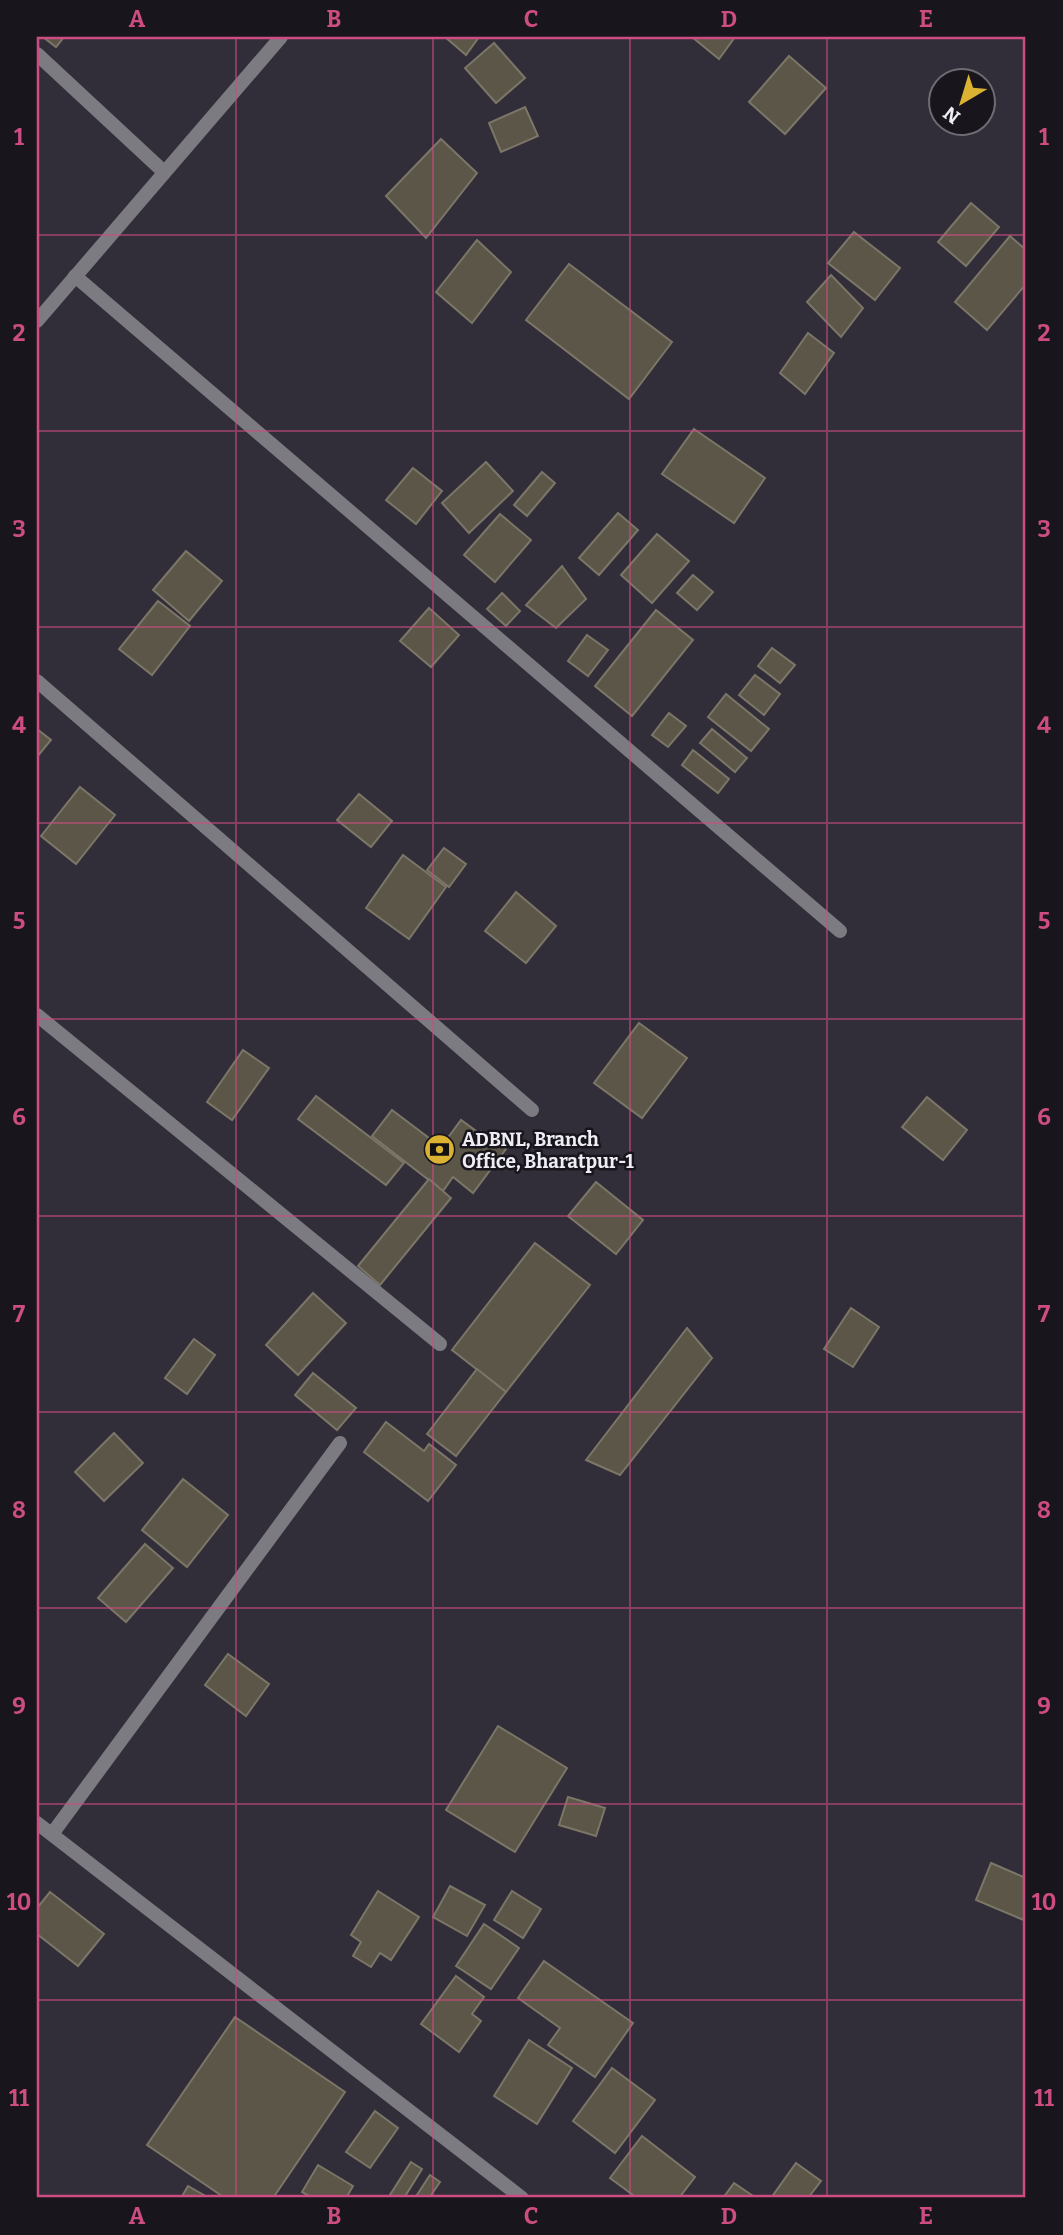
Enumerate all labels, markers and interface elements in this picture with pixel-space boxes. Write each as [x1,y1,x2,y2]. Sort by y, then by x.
text: A [129,5,146,33]
text: B [327,5,341,33]
text: C [524,5,538,33]
text: D [721,5,737,33]
text: E [919,5,933,33]
north arrow [926,66,996,136]
text: N [939,101,965,129]
text: 1 [14,123,24,151]
text: 1 [1039,123,1049,151]
text: 2 [13,319,26,347]
text: 2 [1038,319,1051,347]
text: 3 [12,515,26,543]
text: 3 [1037,515,1051,543]
text: 4 [12,711,26,739]
text: 4 [1037,711,1051,739]
text: 5 [13,907,25,935]
text: 5 [1038,907,1050,935]
text: 6 [12,1103,26,1131]
text: 6 [1037,1103,1051,1131]
place label: ADBNL, Branch Office, Bharatpur-1 [462,1128,635,1173]
bank icon: ADBNL, Branch Office, Bharatpur-1 [422,1133,456,1167]
text: 7 [13,1300,26,1328]
text: 7 [1038,1300,1051,1328]
text: 8 [12,1496,26,1524]
text: 8 [1037,1496,1051,1524]
text: 9 [12,1692,26,1720]
text: 9 [1037,1692,1051,1720]
text: 10 [7,1888,31,1916]
text: 10 [1032,1888,1056,1916]
text: 11 [9,2084,29,2112]
text: 11 [1034,2084,1054,2112]
text: A [129,2202,146,2230]
text: B [327,2202,341,2230]
text: C [524,2202,538,2230]
text: D [721,2202,737,2230]
text: E [919,2202,933,2230]

